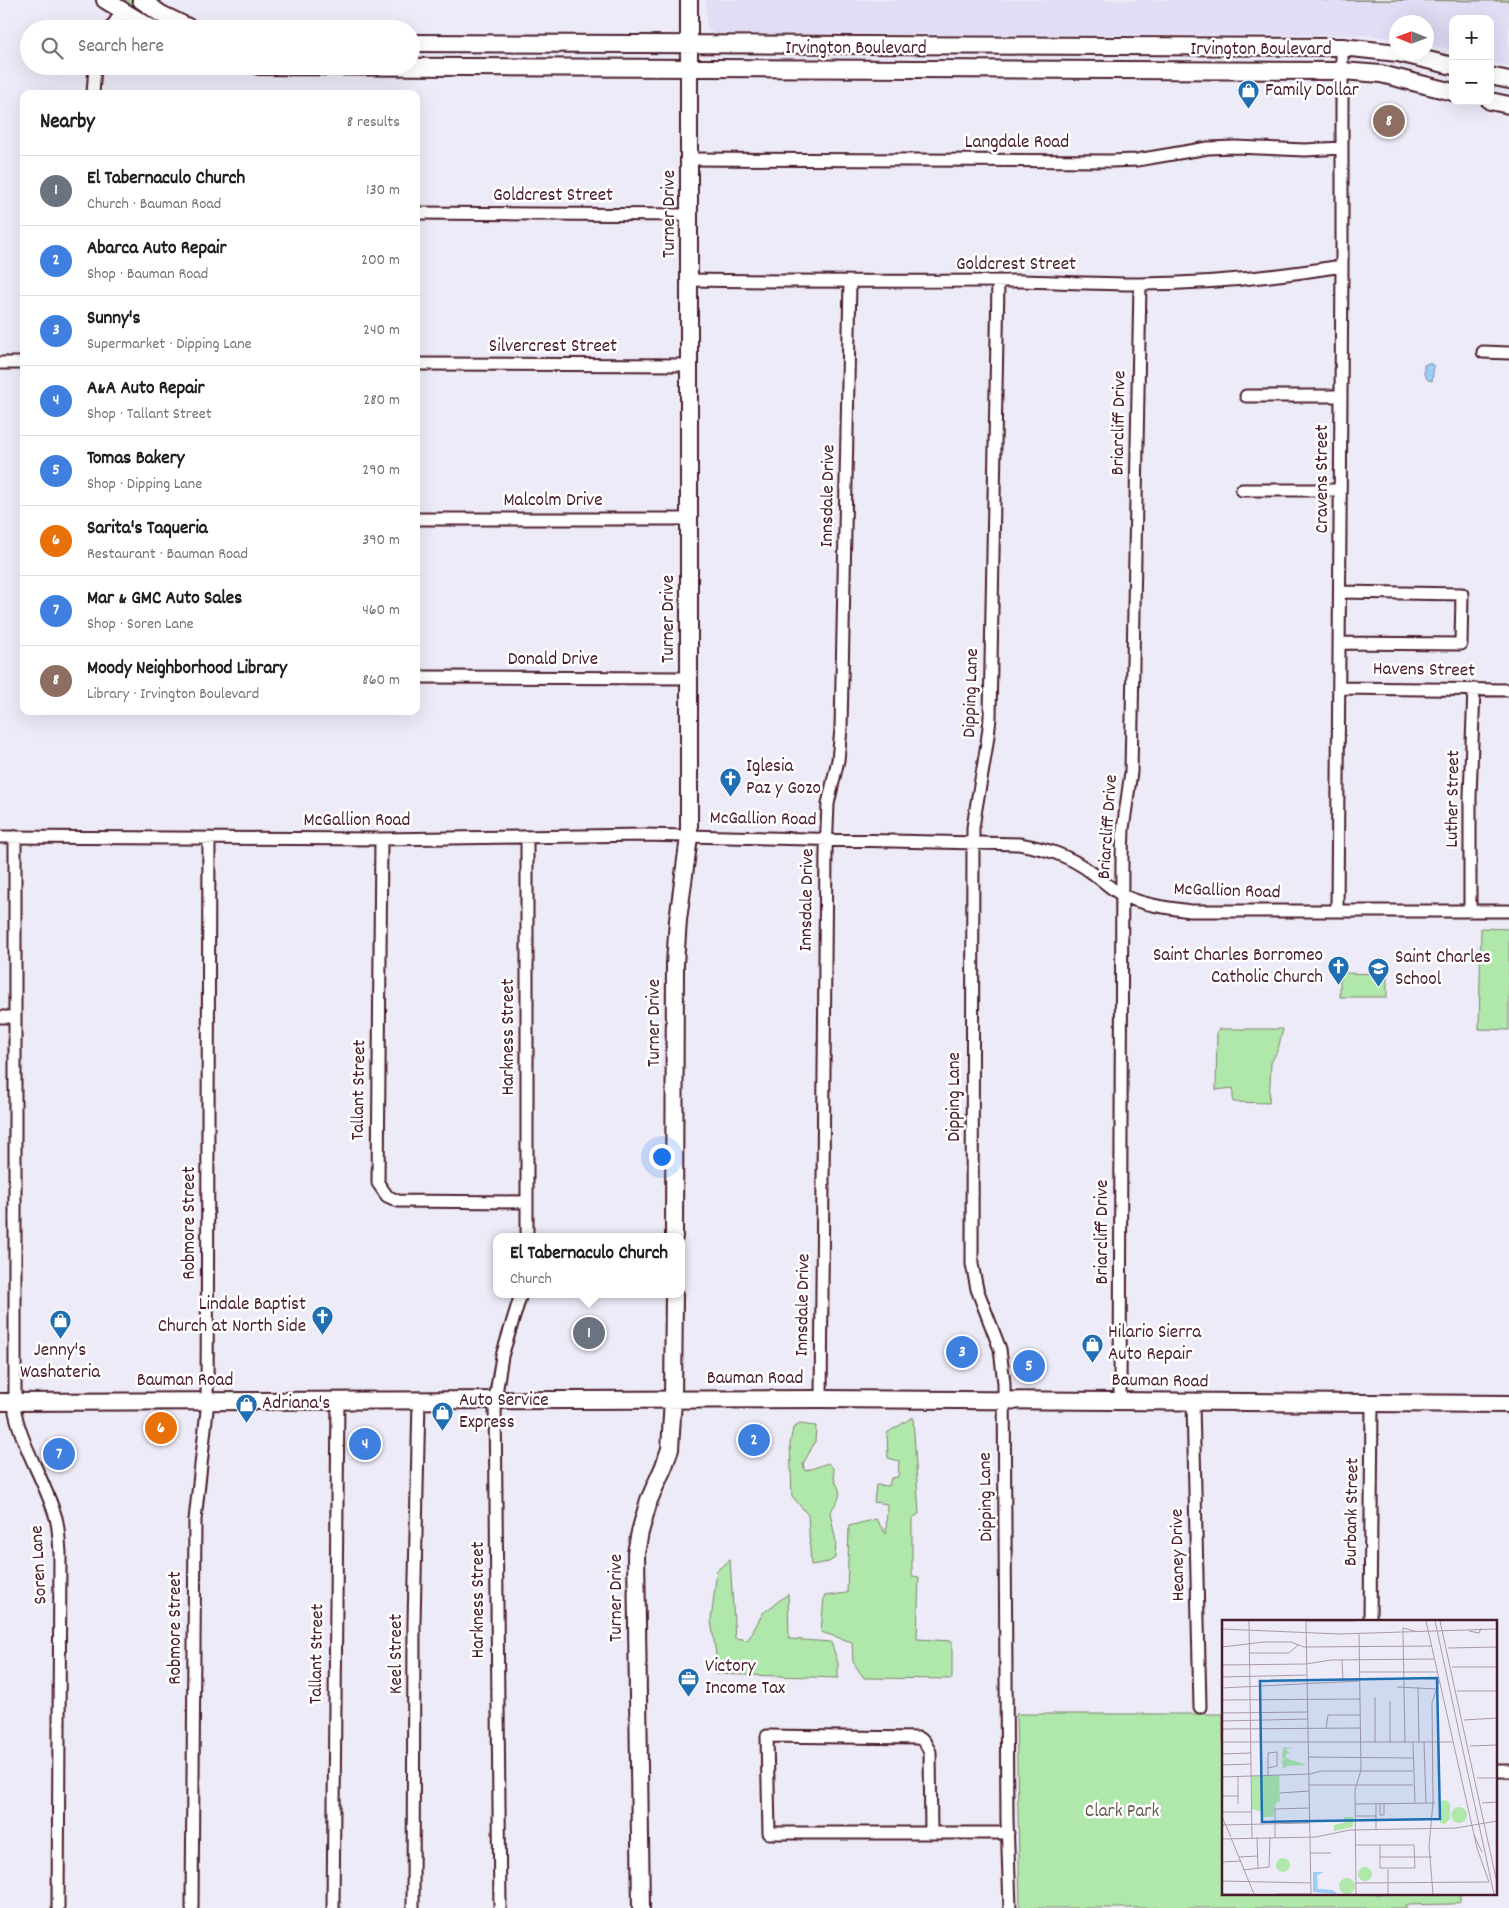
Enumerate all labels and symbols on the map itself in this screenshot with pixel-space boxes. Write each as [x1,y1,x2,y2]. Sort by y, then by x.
north arrow [1389,15,1434,60]
street label: Irvington Boulevard [785,36,927,63]
street label: Irvington Boulevard [1190,37,1332,64]
place label: Family Dollar [1265,78,1359,105]
shop icon: Family Dollar [1237,79,1261,110]
pin: 8 [1373,102,1405,140]
street label: Langdale Road [965,130,1069,157]
street label: Turner Drive [657,170,684,258]
street label: Goldcrest Street [493,183,613,210]
street label: Goldcrest Street [956,252,1076,279]
street label: Silvercrest Street [489,334,617,361]
street label: Briarcliff Drive [1106,370,1134,476]
street label: Cravens Street [1310,425,1337,533]
street label: Innsdale Drive [815,444,843,548]
street label: Malcolm Drive [503,488,603,515]
street label: Turner Drive [656,575,683,663]
street label: Donald Drive [508,647,598,674]
street label: Dipping Lane [957,648,987,738]
street label: Havens Street [1373,657,1475,685]
street label: Luther Street [1440,750,1468,848]
place label: Iglesia Paz y Gozo [746,754,821,803]
church icon: Iglesia Paz y Gozo [718,766,742,797]
street label: Briarcliff Drive [1092,774,1126,880]
street label: McGallion Road [709,806,817,834]
street label: McGallion Road [304,808,410,835]
street label: Innsdale Drive [794,848,822,952]
street label: McGallion Road [1173,877,1281,907]
place label: Saint Charles Borromeo Catholic Church [1153,943,1323,992]
place label: Saint Charles School [1395,945,1491,994]
church icon: Saint Charles Borromeo Catholic Church [1327,955,1351,986]
school or university icon: Saint Charles School [1367,957,1391,988]
street label: Harkness Street [496,978,523,1096]
street label: Turner Drive [642,979,669,1067]
street label: Tallant Street [346,1039,374,1141]
street label: Dipping Lane [942,1052,969,1142]
your location [649,1144,675,1170]
street label: Robmore Street [177,1166,204,1280]
street label: Briarcliff Drive [1090,1180,1117,1284]
street label: Innsdale Drive [790,1253,818,1357]
place label: Lindale Baptist Church at North Side [158,1292,306,1341]
church icon: Lindale Baptist Church at North Side [310,1304,334,1335]
shop icon: Jenny's Washateria [48,1308,72,1339]
pin: 1 [573,1314,605,1352]
place label: Hilario Sierra Auto Repair [1108,1320,1202,1369]
shop icon: Hilario Sierra Auto Repair [1080,1332,1104,1363]
pin: 3 [946,1333,978,1371]
place label: Jenny's Washateria [20,1338,101,1387]
pin: 5 [1013,1347,1045,1385]
street label: Bauman Road [707,1366,803,1393]
street label: Bauman Road [137,1368,233,1395]
street label: Bauman Road [1111,1368,1209,1396]
place label: Auto Service Express [459,1388,549,1437]
place label: Adriana's [262,1391,330,1418]
shop icon: Adriana's [234,1392,258,1423]
shop icon: Auto Service Express [431,1400,455,1431]
pin: 6 [145,1409,177,1447]
pin: 2 [738,1421,770,1459]
pin: 4 [349,1425,381,1463]
pin: 7 [43,1435,75,1473]
street label: Dipping Lane [973,1452,1001,1542]
street label: Burbank Street [1339,1458,1367,1566]
street label: Heaney Drive [1165,1508,1193,1602]
street label: Soren Lane [24,1525,56,1605]
street label: Harkness Street [466,1541,493,1659]
street label: Turner Drive [604,1554,631,1642]
street label: Robmore Street [163,1571,190,1685]
street label: Tallant Street [304,1603,332,1705]
street label: Keel Street [384,1614,411,1694]
inset map [1222,1620,1496,1896]
place label: Victory Income Tax [705,1654,785,1703]
office icon: Victory Income Tax [677,1666,701,1697]
park label: Clark Park [1085,1799,1159,1826]

